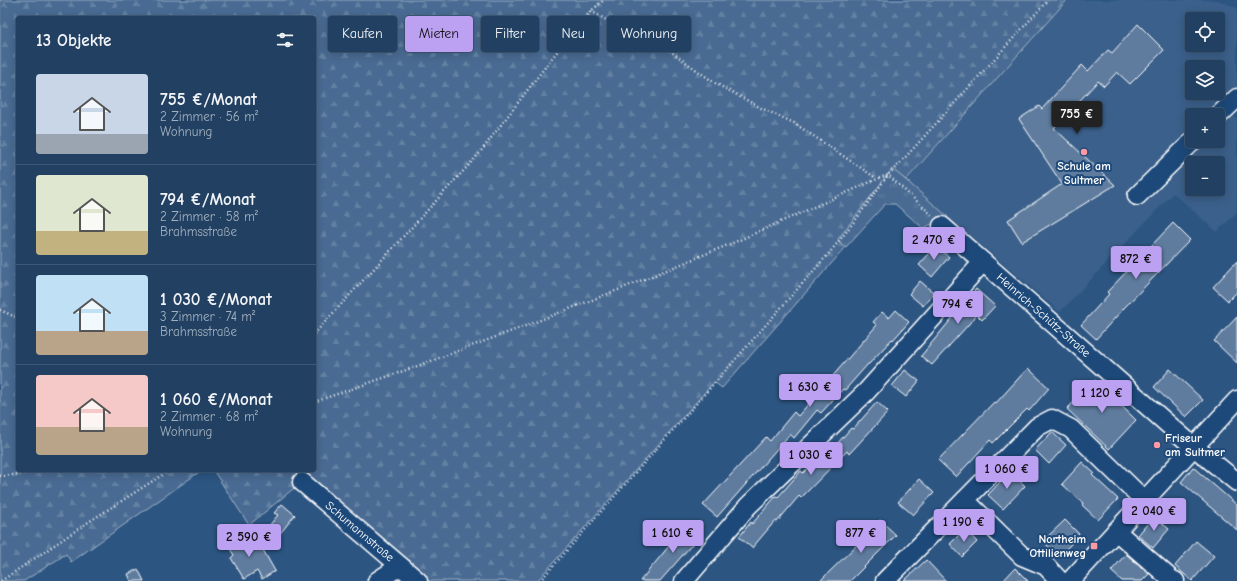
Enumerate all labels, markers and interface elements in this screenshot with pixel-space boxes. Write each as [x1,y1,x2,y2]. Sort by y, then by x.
map controls [1185,12,1225,196]
button: locate [1185,12,1225,52]
chip: Kaufen [328,16,397,52]
chip: Mieten [405,16,473,52]
chip: Filter [481,16,539,52]
chip: Neu [547,16,599,52]
chip: Wohnung [607,16,691,52]
icon: filters [274,29,296,51]
text: 13 Objekte [36,31,111,50]
button: layers [1185,60,1225,100]
icon: home [68,90,116,138]
text: 755 €/Monat [160,90,257,109]
pin: 755 € [1049,101,1105,135]
text: 755 € [1060,106,1094,121]
button: + [1185,108,1225,148]
text: 2 Zimmer · 56 m² [160,109,258,124]
text: Wohnung [160,124,213,139]
marker: Schule am Sultmer [1079,147,1089,157]
button: − [1185,156,1225,196]
place label: Schule am Sultmer [1057,159,1111,187]
text: 794 €/Monat [160,190,255,209]
icon: home [68,191,116,239]
text: 2 Zimmer · 58 m² [160,209,258,224]
text: Brahmsstraße [160,224,237,239]
pin: 2 470 € [897,227,971,261]
text: 2 470 € [912,232,956,247]
pin: 872 € [1108,246,1164,280]
text: 872 € [1120,251,1152,266]
street label: Heinrich-Schütz-Straße [994,270,1093,360]
text: 1 030 €/Monat [160,290,272,309]
icon: home [68,291,116,339]
pin: 794 € [930,291,986,325]
text: 794 € [942,296,974,311]
text: 3 Zimmer · 74 m² [160,309,255,324]
text: Brahmsstraße [160,324,237,339]
pin: 1 630 € [773,374,847,408]
text: 1 630 € [788,379,832,394]
pin: 1 120 € [1065,380,1139,414]
text: 1 120 € [1081,385,1123,400]
text: 1 060 €/Monat [160,390,272,409]
icon: home [68,391,116,439]
text: 2 Zimmer · 68 m² [160,409,258,424]
text: Wohnung [160,424,213,439]
place label: Friseur am Sultmer [1165,431,1225,459]
marker: Friseur am Sultmer [1152,440,1162,450]
pin: 1 030 € [774,442,848,476]
text: 1 030 € [789,447,833,462]
pin: 1 060 € [970,456,1044,490]
text: 1 060 € [985,461,1030,476]
street label: Schumannstraße [323,498,397,565]
pin: 2 040 € [1117,498,1191,532]
text: 2 040 € [1131,503,1177,518]
pin: 1 190 € [927,509,1001,543]
text: 1 190 € [943,514,985,529]
pin: 1 610 € [636,520,710,554]
pin: 877 € [833,520,889,554]
pin: 2 590 € [212,524,286,558]
text: 1 610 € [652,525,694,540]
text: 877 € [845,525,877,540]
text: 2 590 € [226,529,272,544]
place label: Northeim Ottilienweg [1029,532,1086,560]
marker: Northeim Ottilienweg [1089,541,1099,551]

